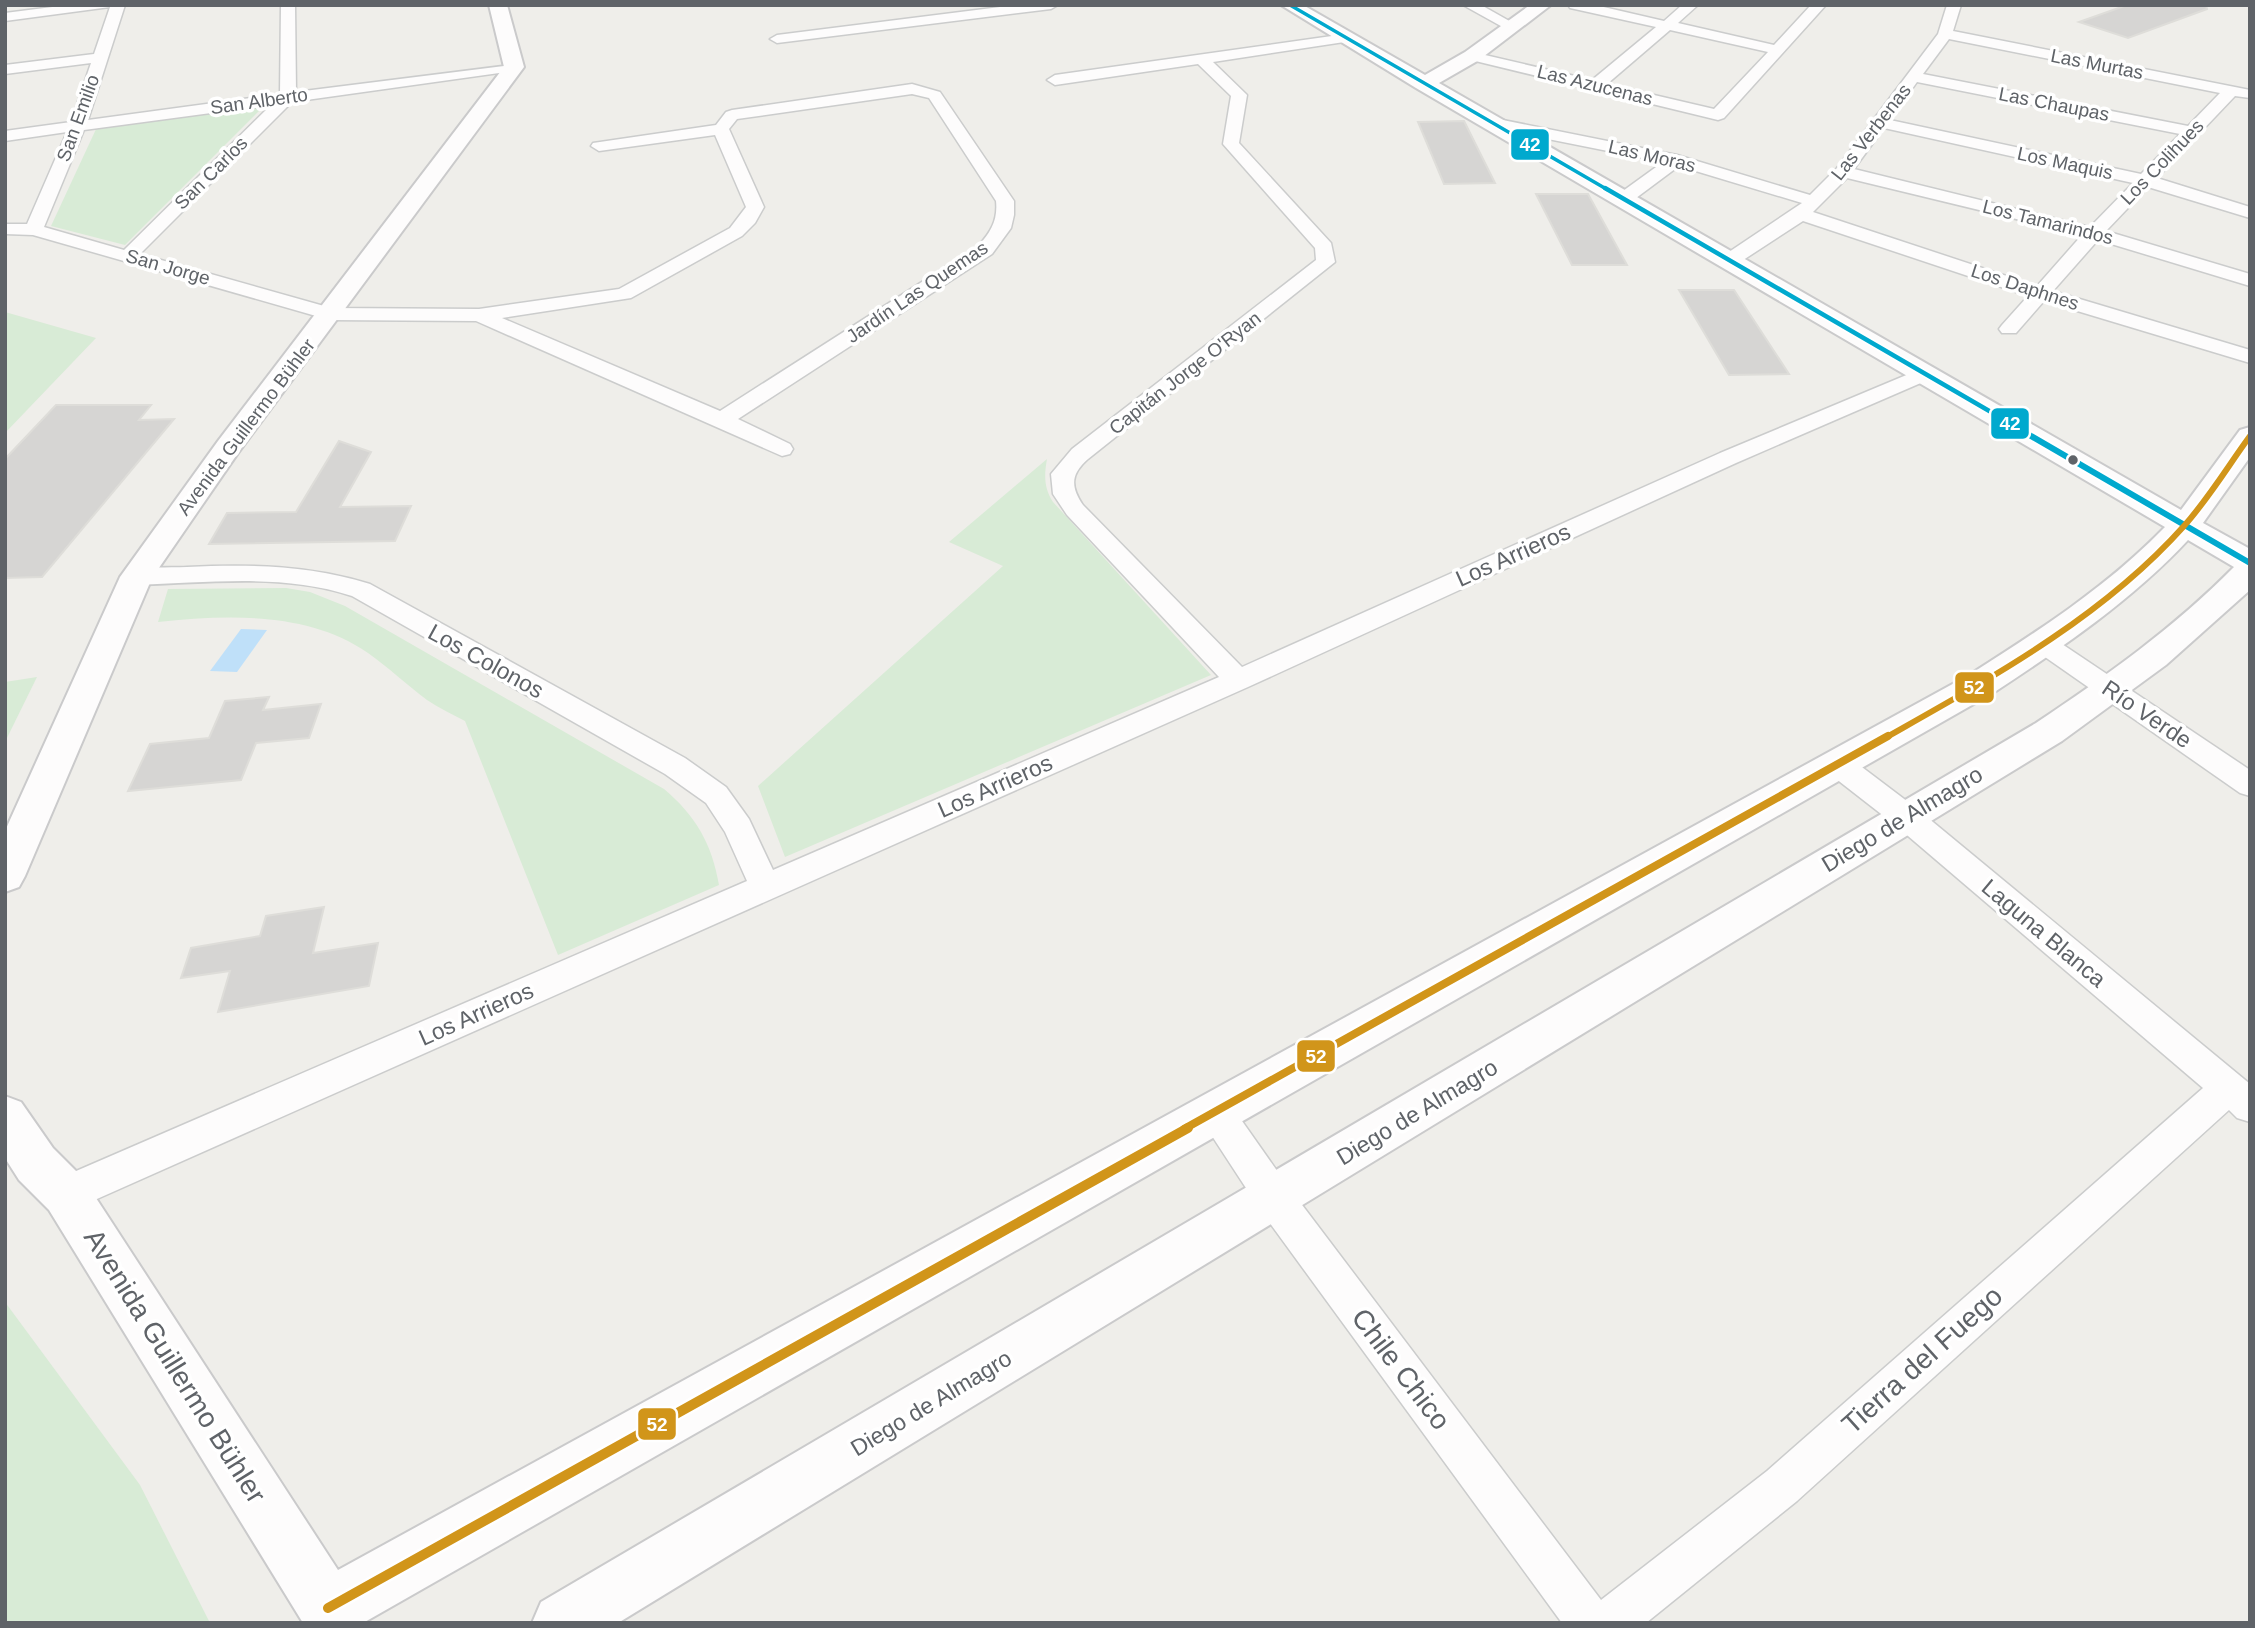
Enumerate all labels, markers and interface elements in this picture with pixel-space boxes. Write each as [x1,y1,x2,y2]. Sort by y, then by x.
street label: Las Murtas [2049,45,2145,83]
street label: Las Azucenas [1535,61,1655,109]
street label: San Emilio [53,72,103,164]
street label: Las Verbenas [1827,80,1915,184]
street label: Las Chaupas [1997,83,2111,125]
street label: San Alberto [209,84,309,118]
street label: Los Colihues [2116,115,2208,209]
line badge: 42 [1510,128,1550,161]
street label: San Carlos [170,132,252,214]
text: 42 [1519,134,1541,155]
street label: Las Moras [1606,136,1698,176]
street label: Los Maquis [2015,143,2115,183]
street label: Los Tamarindos [1981,196,2115,248]
street label: Jardín Las Quemas [842,237,992,347]
street label: San Jorge [123,245,213,289]
street label: Los Daphnes [1969,260,2081,314]
street label: Capitán Jorge O'Ryan [1105,307,1265,439]
street label: Avenida Guillermo Bühler [173,334,320,519]
line badge: 42 [1990,407,2030,440]
text: 42 [1999,413,2021,434]
unlabelled marker [2066,453,2080,467]
street label: Los Arrieros [1452,518,1574,592]
street label: Los Colonos [424,619,548,703]
line badge: 52 [1954,671,1995,704]
street label: Río Verde [2097,675,2197,753]
text: 52 [1963,677,1985,698]
street label: Los Arrieros [934,749,1056,823]
street label: Diego de Almagro [1817,761,1987,877]
street label: Laguna Blanca [1977,874,2111,992]
street label: Los Arrieros [415,977,537,1051]
line badge: 52 [1296,1039,1336,1073]
text: 52 [1305,1046,1327,1067]
street label: Diego de Almagro [1332,1054,1502,1170]
street label: Avenida Guillermo Bühler [78,1223,272,1509]
street label: Tierra del Fuego [1836,1280,2008,1440]
street label: Chile Chico [1346,1303,1456,1435]
street label: Diego de Almagro [846,1345,1016,1461]
line badge: 52 [637,1407,677,1441]
text: 52 [646,1414,668,1435]

